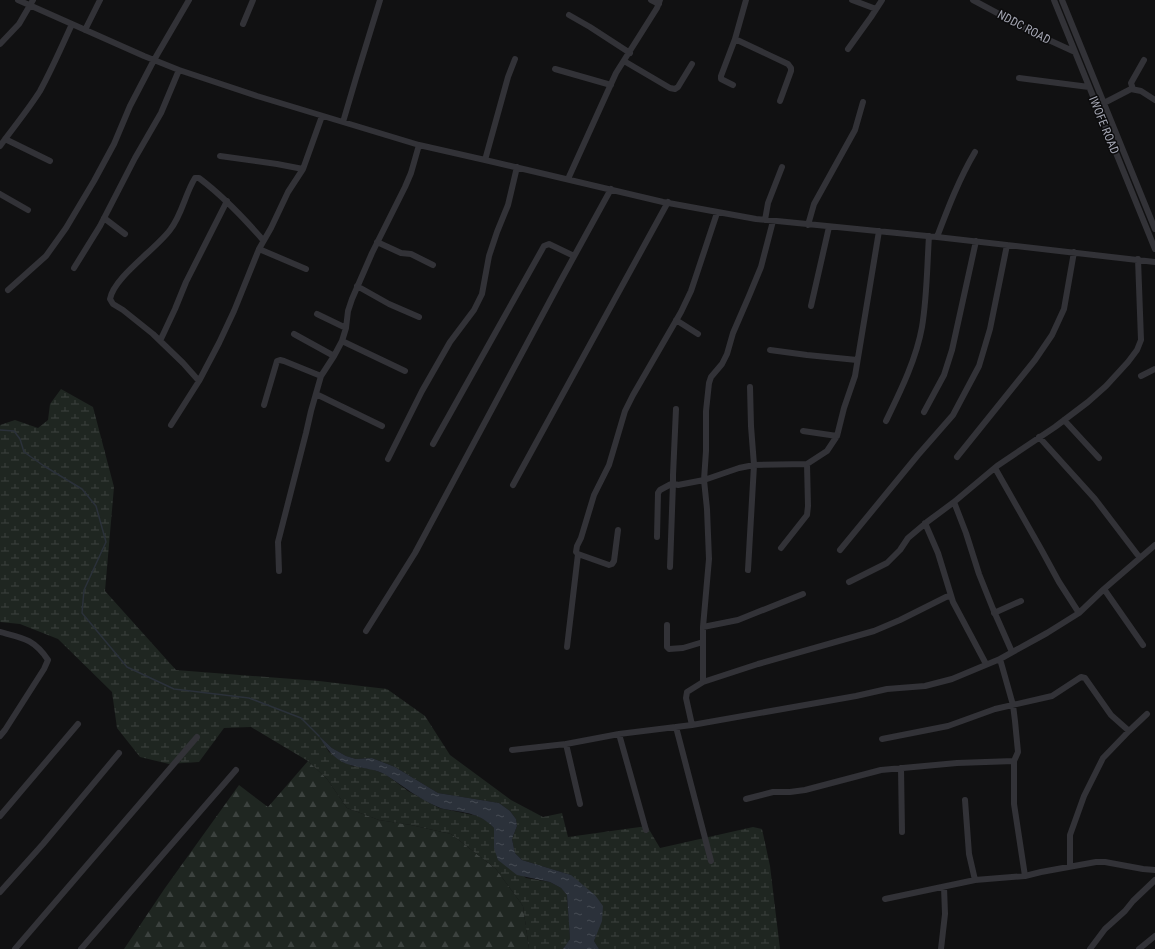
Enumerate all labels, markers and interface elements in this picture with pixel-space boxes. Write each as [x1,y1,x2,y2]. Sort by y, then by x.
street label: NDDC ROAD [995,7,1053,47]
street label: IWOFE ROAD [1086,94,1122,156]

